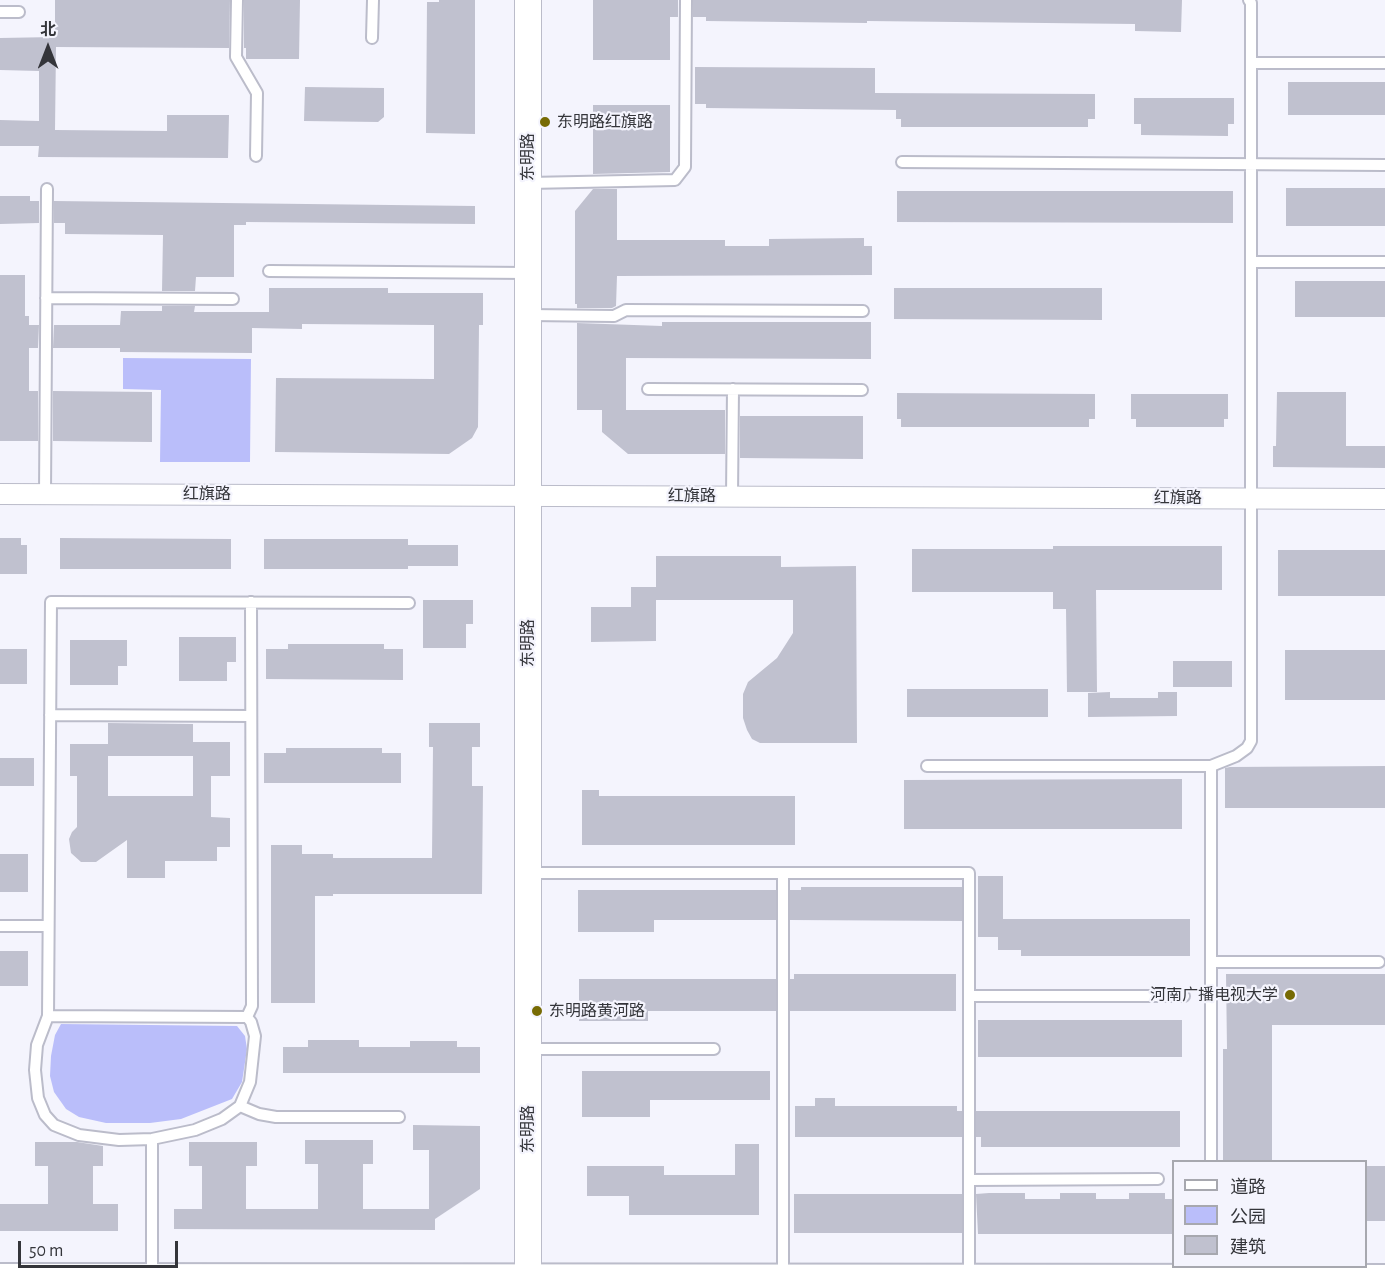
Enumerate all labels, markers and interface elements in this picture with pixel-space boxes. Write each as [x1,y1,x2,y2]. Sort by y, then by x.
north arrow [18,18,78,78]
text: 北 [40,22,56,38]
place label: 东明路红旗路 [557,112,653,132]
marker: 东明路红旗路 [538,115,552,129]
street label: 东明路 [518,133,538,181]
street label: 红旗路 [183,484,231,504]
street label: 红旗路 [668,486,716,506]
street label: 红旗路 [1154,488,1202,508]
street label: 东明路 [518,619,538,667]
place label: 河南广播电视大学 [1150,985,1278,1005]
marker: 河南广播电视大学 [1283,988,1297,1002]
place label: 东明路黄河路 [549,1001,645,1021]
marker: 东明路黄河路 [530,1004,544,1018]
street label: 东明路 [518,1105,538,1153]
legend [1172,1160,1367,1268]
text: 道路 [1230,1179,1266,1197]
text: 公园 [1230,1209,1266,1227]
scale bar [21,1229,182,1267]
text: 建筑 [1230,1239,1266,1257]
text: 50 m [29,1242,63,1260]

